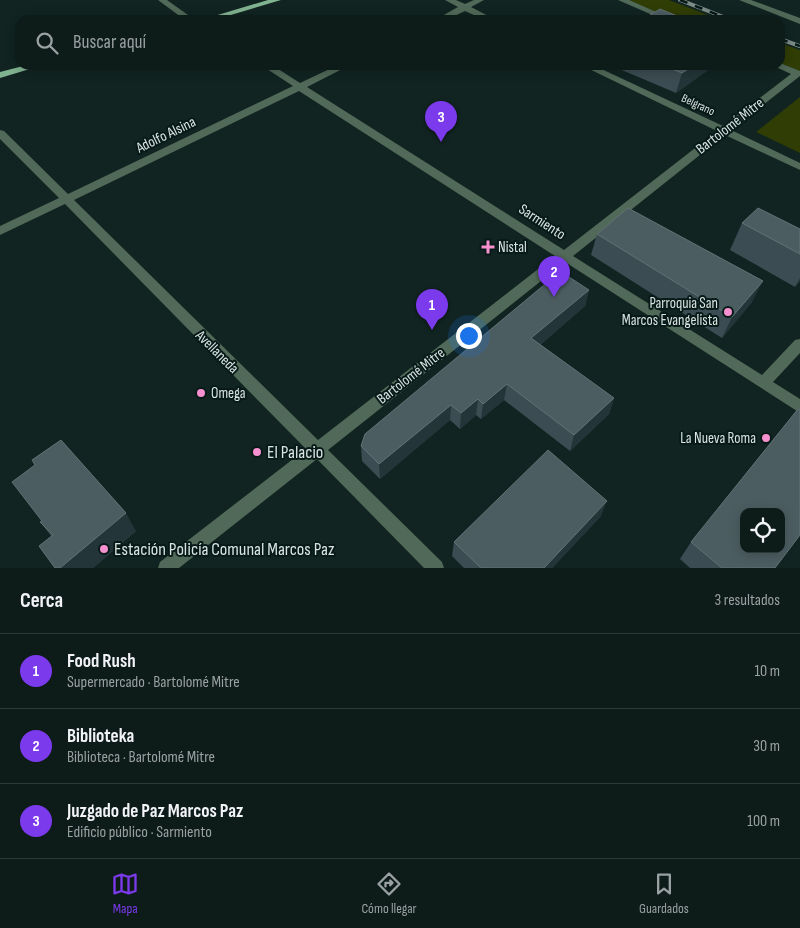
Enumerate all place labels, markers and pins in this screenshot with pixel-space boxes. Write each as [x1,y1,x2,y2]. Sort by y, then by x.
pin: 3 [425,101,457,142]
place label: Nistal [498,238,527,257]
marker: Nistal [482,241,494,253]
pin: 2 [538,256,570,297]
pin: 1 [416,289,448,330]
place label: Parroquia San Marcos Evangelista [622,294,718,330]
marker: Parroquia San Marcos Evangelista [722,306,734,318]
place label: Omega [211,384,246,403]
marker: Omega [195,387,207,399]
place label: La Nueva Roma [680,429,756,448]
marker: La Nueva Roma [760,432,772,444]
place label: El Palacio [267,442,323,463]
marker: El Palacio [251,446,263,458]
place label: Estación Policía Comunal Marcos Paz [114,539,335,560]
marker: Estación Policía Comunal Marcos Paz [98,543,110,555]

